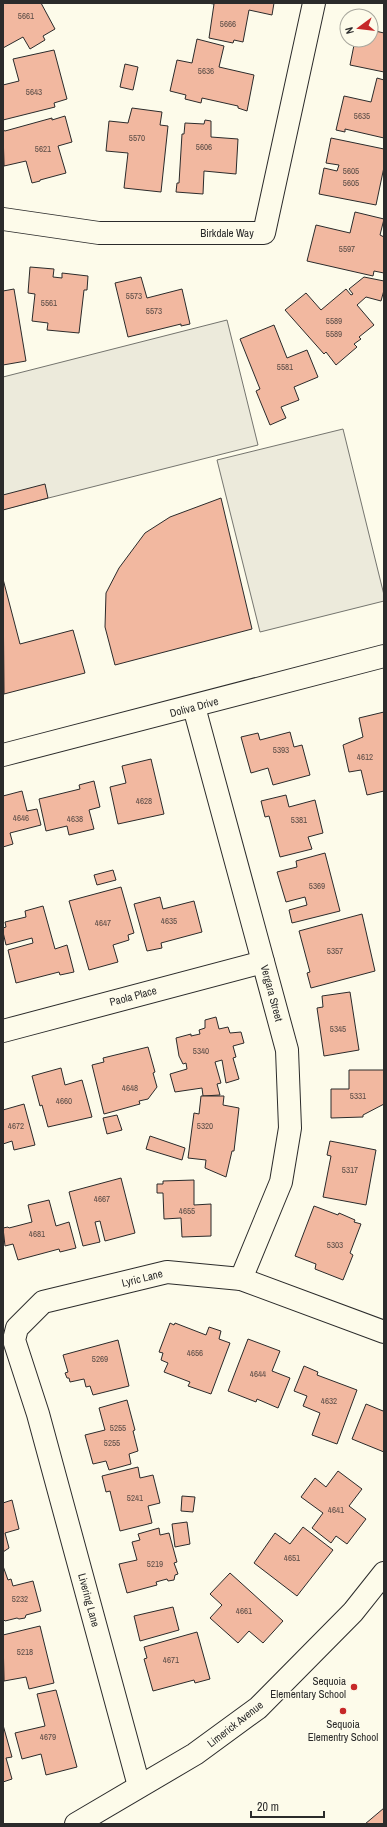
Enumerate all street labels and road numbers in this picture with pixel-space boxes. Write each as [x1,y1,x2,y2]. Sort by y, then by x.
street label: Birkdale Way [200,226,254,240]
street label: Doliva Drive [168,694,220,720]
street label: Vergara Street [258,963,286,1023]
street label: Paola Place [108,983,158,1009]
street label: Lyric Lane [120,1266,164,1290]
street label: Livering Lane [75,1572,103,1628]
street label: Limerick Avenue [204,1698,266,1750]

